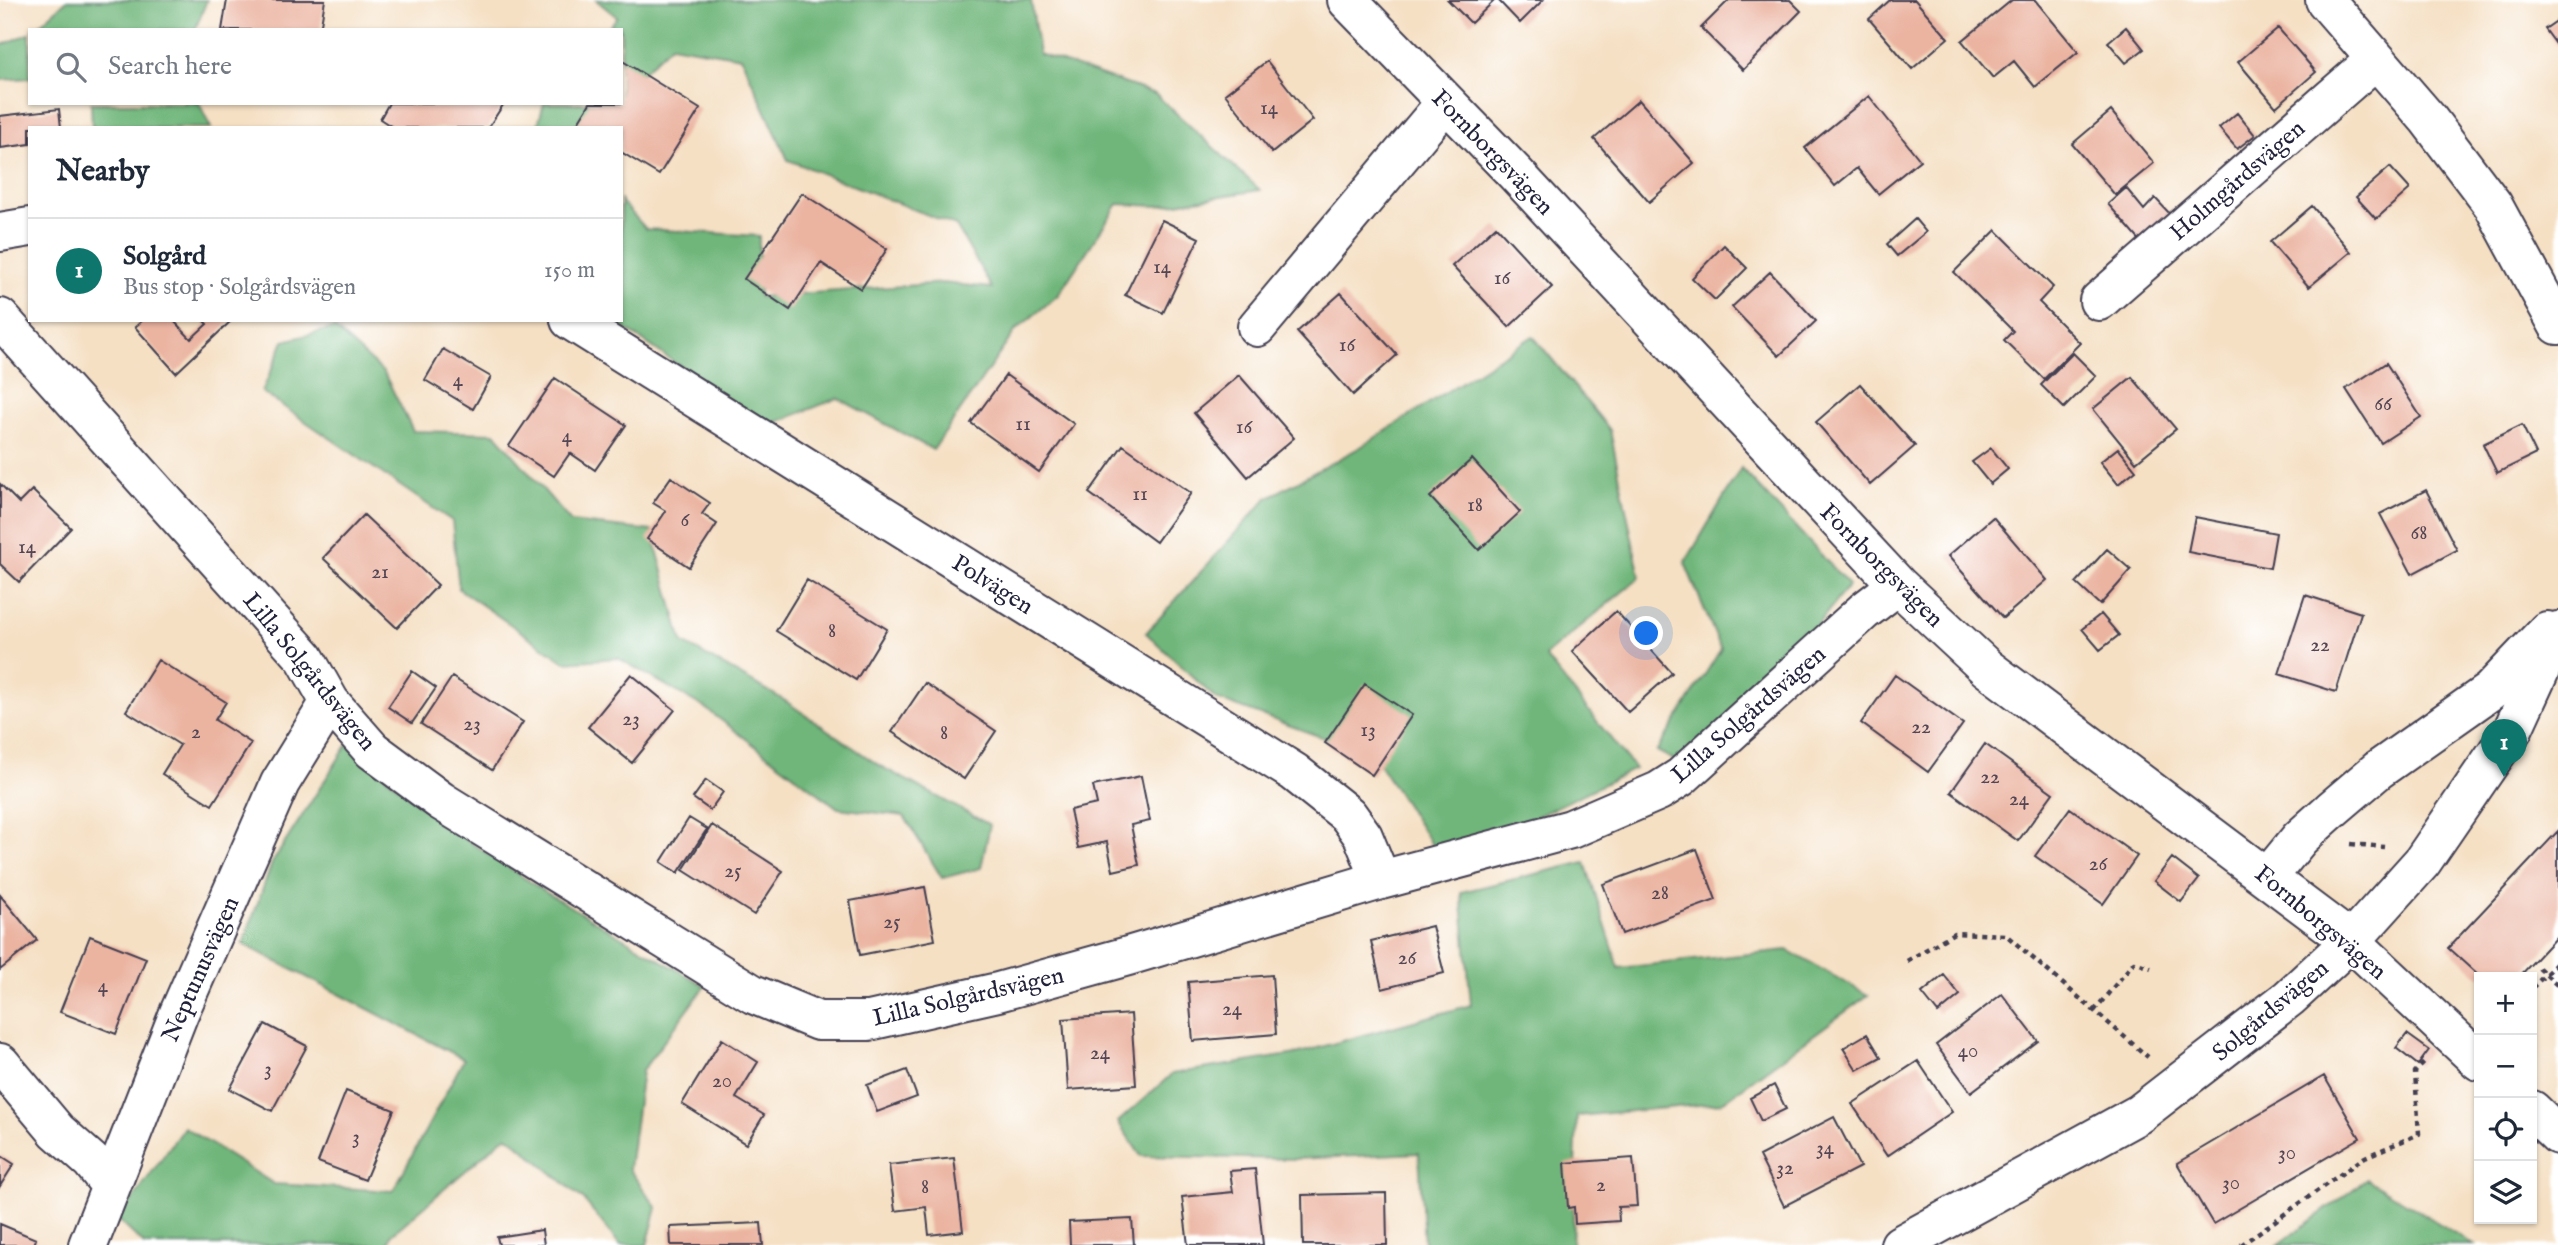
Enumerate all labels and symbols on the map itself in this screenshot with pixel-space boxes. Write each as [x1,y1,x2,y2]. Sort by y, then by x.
street label: Fornborgsvägen [1424,84,1560,223]
house number: 14 [1260,95,1279,122]
street label: Holmgårdsvägen [2164,114,2312,248]
house number: 14 [1153,254,1172,281]
house number: 16 [1494,265,1511,292]
house number: 16 [1339,332,1356,359]
house number: 4 [453,367,464,394]
house number: 66 [2374,391,2393,418]
house number: 11 [1015,411,1031,438]
house number: 16 [1236,414,1253,441]
house number: 4 [562,423,573,450]
house number: 11 [1132,481,1148,508]
house number: 18 [1467,492,1483,519]
street label: Fornborgsvägen [1812,497,1950,635]
house number: 6 [681,507,691,534]
house number: 68 [2410,520,2428,547]
house number: 14 [18,534,37,561]
street label: Polvägen [946,548,1039,622]
house number: 21 [371,559,389,586]
street label: Lilla Solgårdsvägen [235,586,382,758]
your location [1629,616,1663,650]
house number: 8 [828,618,836,645]
house number: 22 [2310,632,2330,659]
street label: Lilla Solgårdsvägen [1665,639,1833,791]
house number: 23 [622,706,640,733]
house number: 23 [463,711,481,738]
house number: 22 [1911,714,1931,741]
house number: 13 [1360,717,1376,744]
house number: 2 [191,719,201,746]
pin: 1 [2481,719,2527,777]
house number: 8 [940,720,948,747]
house number: 22 [1980,764,2000,791]
house number: 24 [2009,786,2030,813]
house number: 26 [2089,851,2108,878]
house number: 25 [724,858,742,885]
street label: Fornborgsvägen [2248,859,2393,988]
house number: 28 [1651,880,1669,907]
street label: Neptunusvägen [155,892,247,1047]
house number: 25 [883,909,901,936]
house number: 26 [1398,945,1417,972]
street label: Solgårdsvägen [2206,953,2336,1069]
street label: Lilla Solgårdsvägen [870,960,1067,1035]
house number: 4 [98,973,109,1000]
house number: 24 [1222,996,1243,1023]
house number: 40 [1958,1038,1978,1065]
house number: 24 [1090,1040,1111,1067]
house number: 3 [264,1056,272,1083]
house number: 20 [712,1068,732,1095]
house number: 3 [352,1124,360,1151]
house number: 34 [1816,1135,1835,1162]
house number: 30 [2278,1140,2296,1167]
house number: 32 [1776,1155,1794,1182]
house number: 30 [2222,1170,2240,1197]
house number: 2 [1596,1172,1606,1199]
house number: 8 [921,1174,929,1201]

